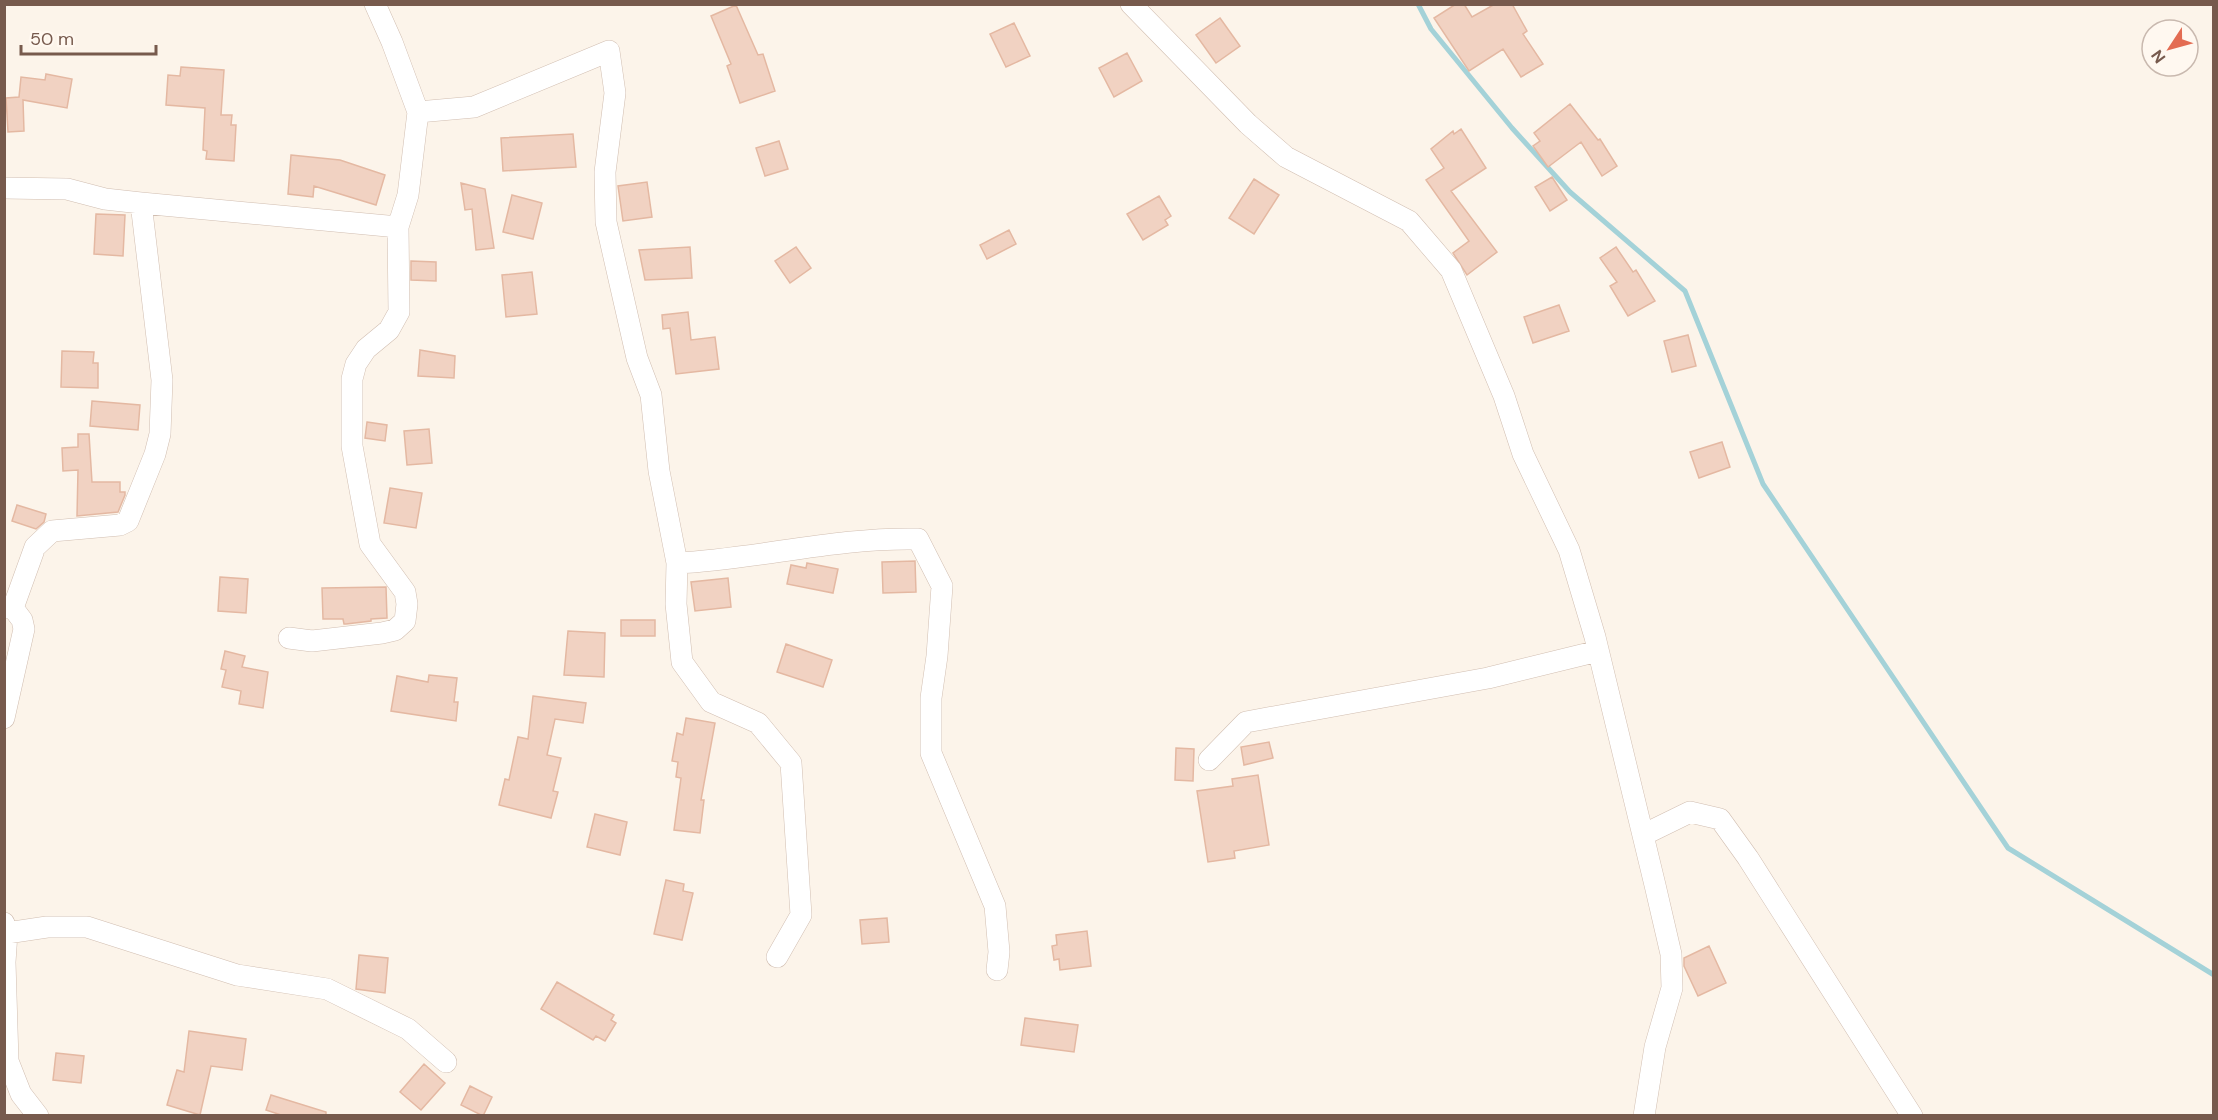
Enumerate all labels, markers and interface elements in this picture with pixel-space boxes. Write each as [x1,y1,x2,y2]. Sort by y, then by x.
scale bar [21,18,156,56]
north arrow [2140,18,2200,78]
text: 50 m [30,27,74,51]
text: N [2146,46,2170,67]

